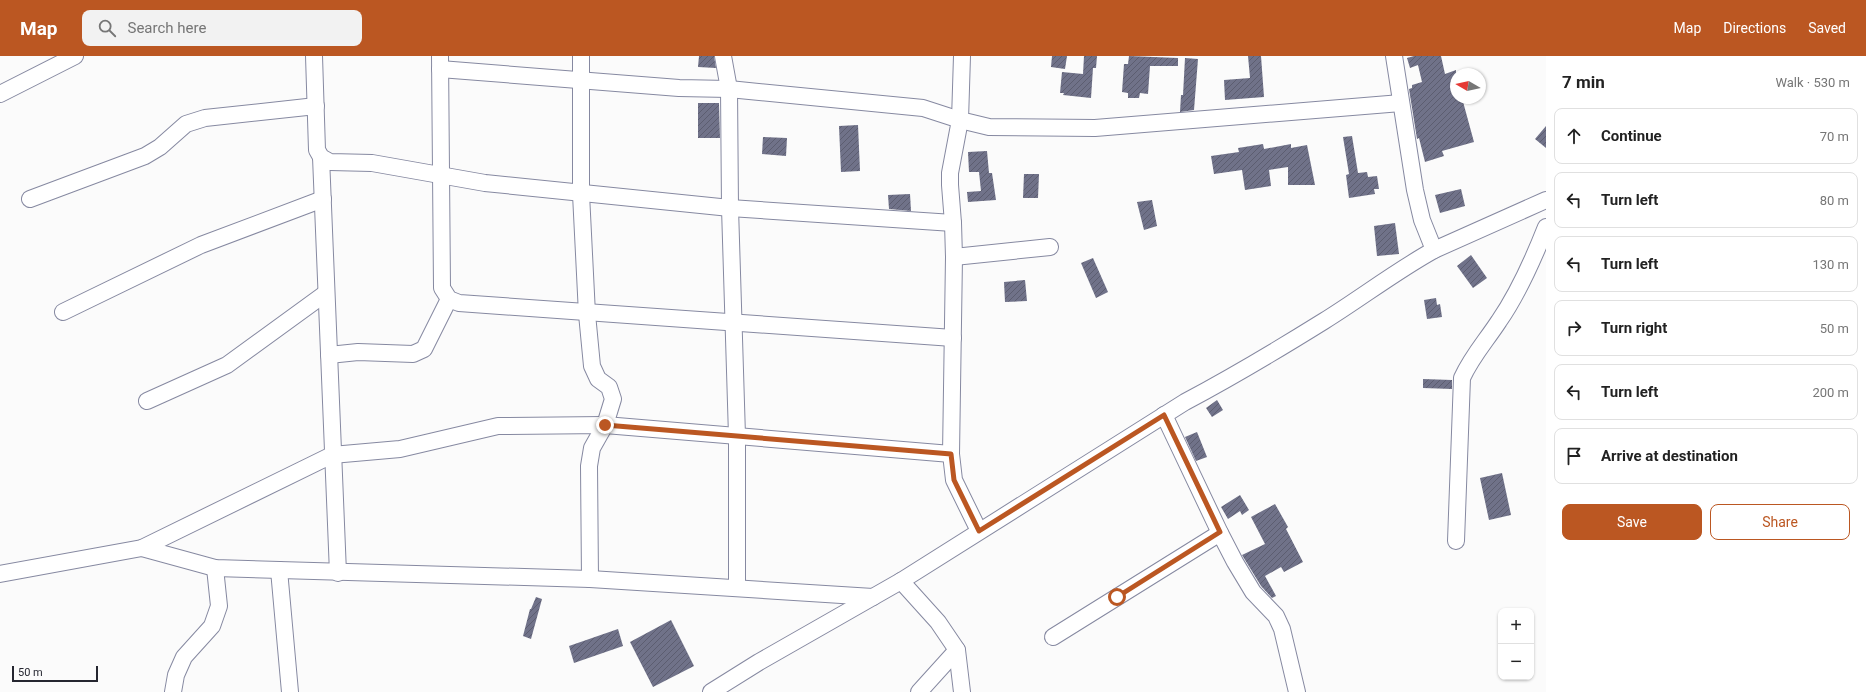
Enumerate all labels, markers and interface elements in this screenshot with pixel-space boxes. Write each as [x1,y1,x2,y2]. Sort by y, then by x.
search box [82,10,362,46]
text: Map [20,17,58,40]
icon: search [96,17,118,39]
text: Search here [128,19,206,37]
text: Map [1674,20,1701,36]
text: Directions [1723,20,1786,36]
text: Saved [1808,20,1846,36]
north arrow [1450,68,1486,104]
text: 7 min [1562,72,1605,92]
text: Walk · 530 m [1775,75,1850,90]
icon: ahead [1563,125,1585,147]
text: Continue [1601,127,1662,145]
text: 70 m [1820,129,1849,144]
icon: left [1563,189,1585,211]
text: Turn left [1601,191,1658,209]
text: 80 m [1820,193,1849,208]
icon: left [1563,253,1585,275]
text: Turn left [1601,255,1658,273]
text: 130 m [1812,257,1849,272]
icon: right [1563,317,1585,339]
text: Turn right [1601,319,1667,337]
text: 50 m [1820,321,1849,336]
icon: left [1563,381,1585,403]
text: Turn left [1601,383,1658,401]
text: 200 m [1812,385,1849,400]
route end [596,416,614,434]
icon: arrive [1563,445,1585,467]
text: Arrive at destination [1601,447,1738,465]
button: Save [1562,504,1702,540]
button: Share [1710,504,1850,540]
route start [1108,588,1126,606]
map controls [1498,608,1534,680]
button: + [1498,608,1534,644]
button: − [1498,644,1534,680]
scale bar [12,664,98,683]
text: 50 m [18,666,43,679]

